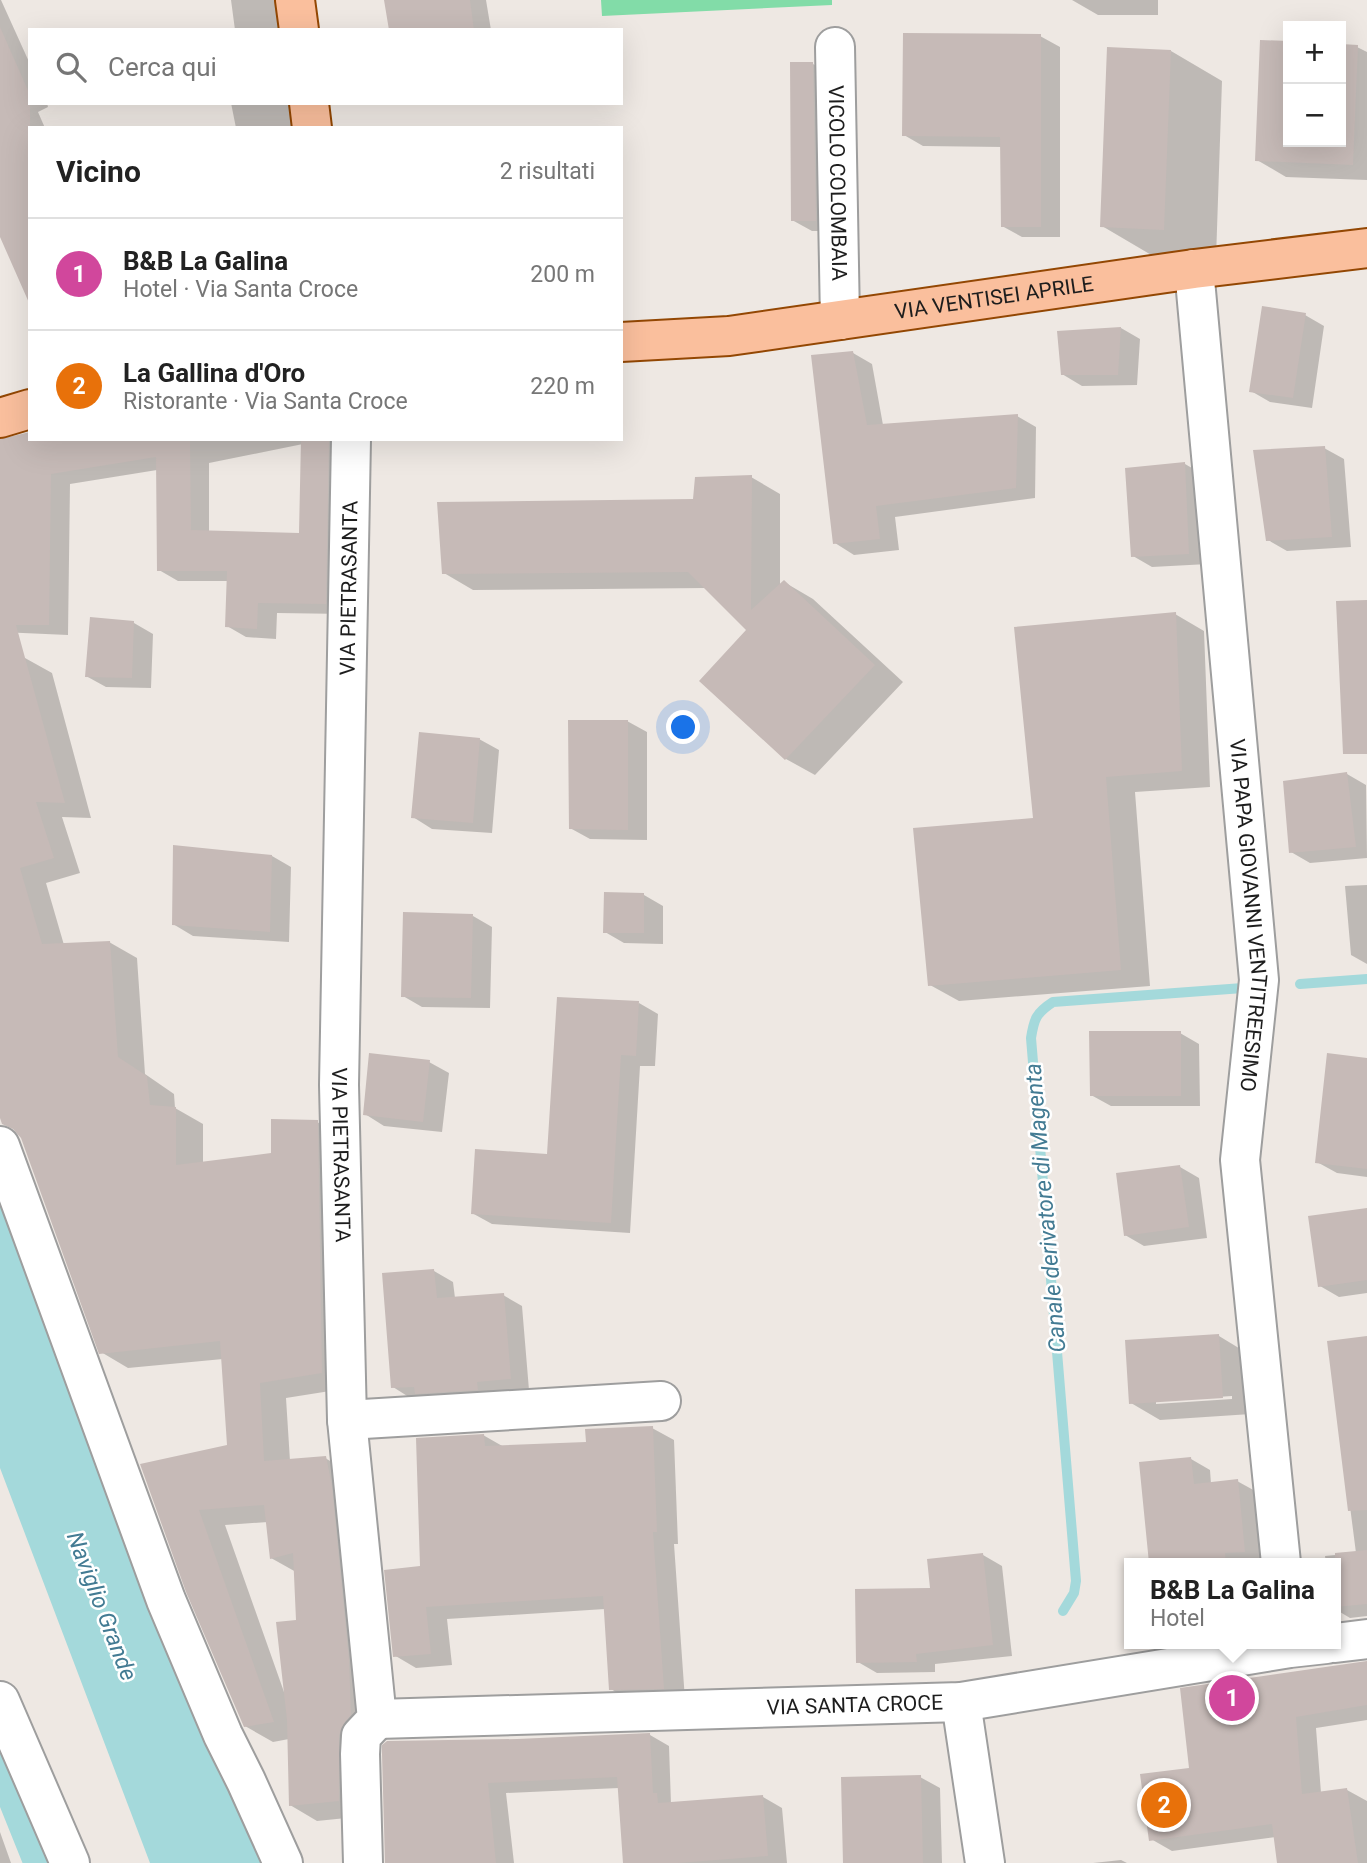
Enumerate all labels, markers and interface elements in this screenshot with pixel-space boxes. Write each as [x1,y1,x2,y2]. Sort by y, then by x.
map controls [1283,21,1346,147]
button: + [1283,21,1346,84]
search box [28,28,623,105]
icon: search [52,48,90,86]
text: Cerca qui [108,52,217,82]
button: − [1283,84,1346,147]
street label: VICOLO COLOMBAIA [824,85,851,281]
text: Vicino [56,154,141,189]
text: 2 risultati [500,158,595,185]
text: B&B La Galina [123,246,288,276]
text: 1 [72,261,86,288]
text: 200 m [530,261,595,288]
street label: VIA VENTISEI APRILE [893,272,1095,324]
text: Hotel · Via Santa Croce [123,276,358,303]
text: La Gallina d'Oro [123,358,305,388]
text: 2 [72,373,86,400]
text: 220 m [530,373,595,400]
text: Ristorante · Via Santa Croce [123,388,408,415]
street label: VIA PIETRASANTA [335,500,363,676]
your location [666,710,700,744]
street label: VIA PAPA GIOVANNI VENTITREESIMO [1225,738,1272,1093]
water label: Canale derivatore di Magenta [1019,1062,1072,1354]
street label: VIA PIETRASANTA [327,1067,355,1243]
water label: Naviglio Grande [61,1528,142,1684]
popup [1124,1558,1341,1649]
text: B&B La Galina [1150,1575,1315,1605]
text: Hotel [1150,1605,1205,1632]
pin: 1 [1209,1672,1255,1724]
street label: VIA SANTA CROCE [766,1691,943,1720]
pin: 2 [1141,1779,1187,1831]

